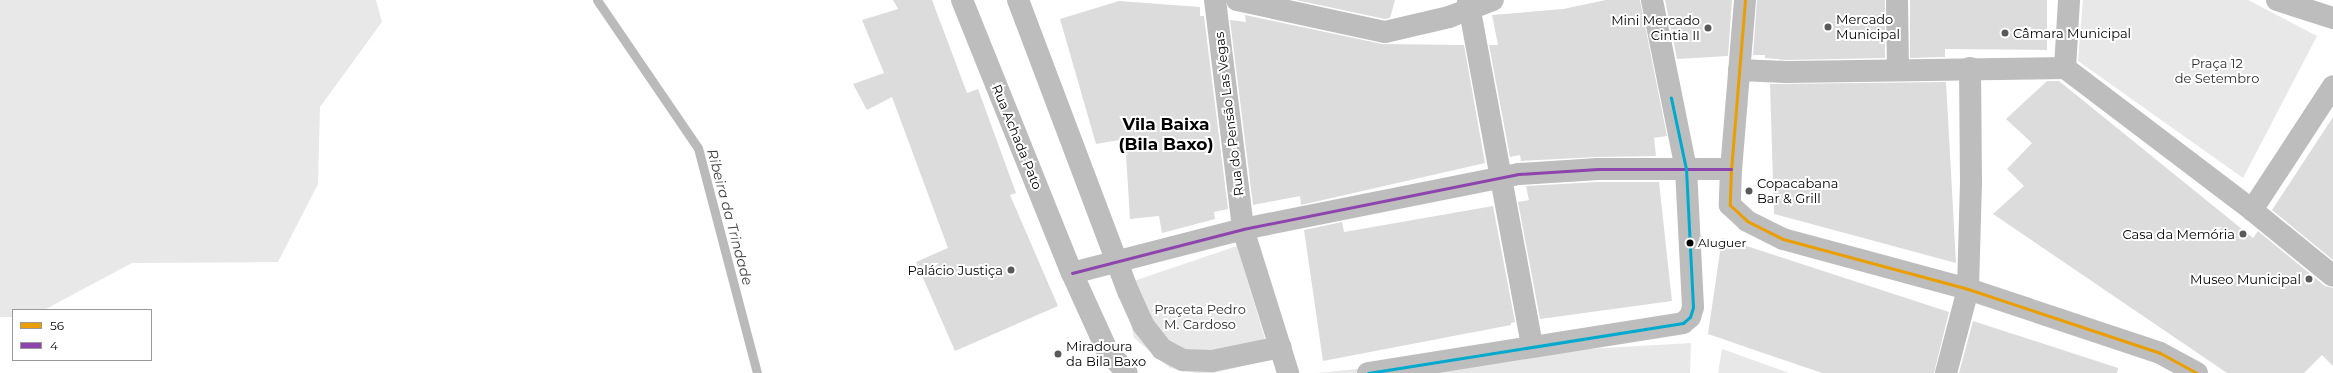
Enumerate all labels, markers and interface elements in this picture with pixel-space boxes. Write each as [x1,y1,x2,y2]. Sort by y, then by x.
place label: Mercado Municipal [1836,12,1900,43]
place label: Mini Mercado Cintia II [1611,13,1700,44]
marker: Mercado Municipal [1823,22,1833,32]
marker: Mini Mercado Cintia II [1703,23,1713,33]
place label: Câmara Municipal [2013,25,2131,41]
marker: Câmara Municipal [2000,28,2010,38]
street label: Rua do Pensão Las Vegas [1211,31,1247,197]
park label: Praça 12 de Setembro [2175,56,2259,87]
street label: Rua Achada Pato [989,82,1045,192]
district label: Vila Baixa (Bila Baxo) [1118,115,1214,155]
water label: Ribeira da Trindade [704,147,756,287]
place label: Copacabana Bar & Grill [1757,176,1838,207]
marker: Copacabana Bar & Grill [1744,186,1754,196]
place label: Casa da Memória [2122,226,2235,242]
marker: Casa da Memória [2238,229,2248,239]
place label: Aluguer [1698,236,1746,250]
marker: Aluguer [1685,238,1695,248]
place label: Palácio Justiça [907,262,1003,278]
marker: Palácio Justiça [1006,265,1016,275]
place label: Museo Municipal [2190,271,2301,287]
marker: Museo Municipal [2304,274,2314,284]
park label: Praçeta Pedro M. Cardoso [1154,302,1246,333]
legend [12,309,152,361]
text: 56 [50,318,64,333]
text: 4 [50,338,58,353]
place label: Miradoura da Bila Baxo [1066,339,1146,370]
marker: Miradoura da Bila Baxo [1053,349,1063,359]

